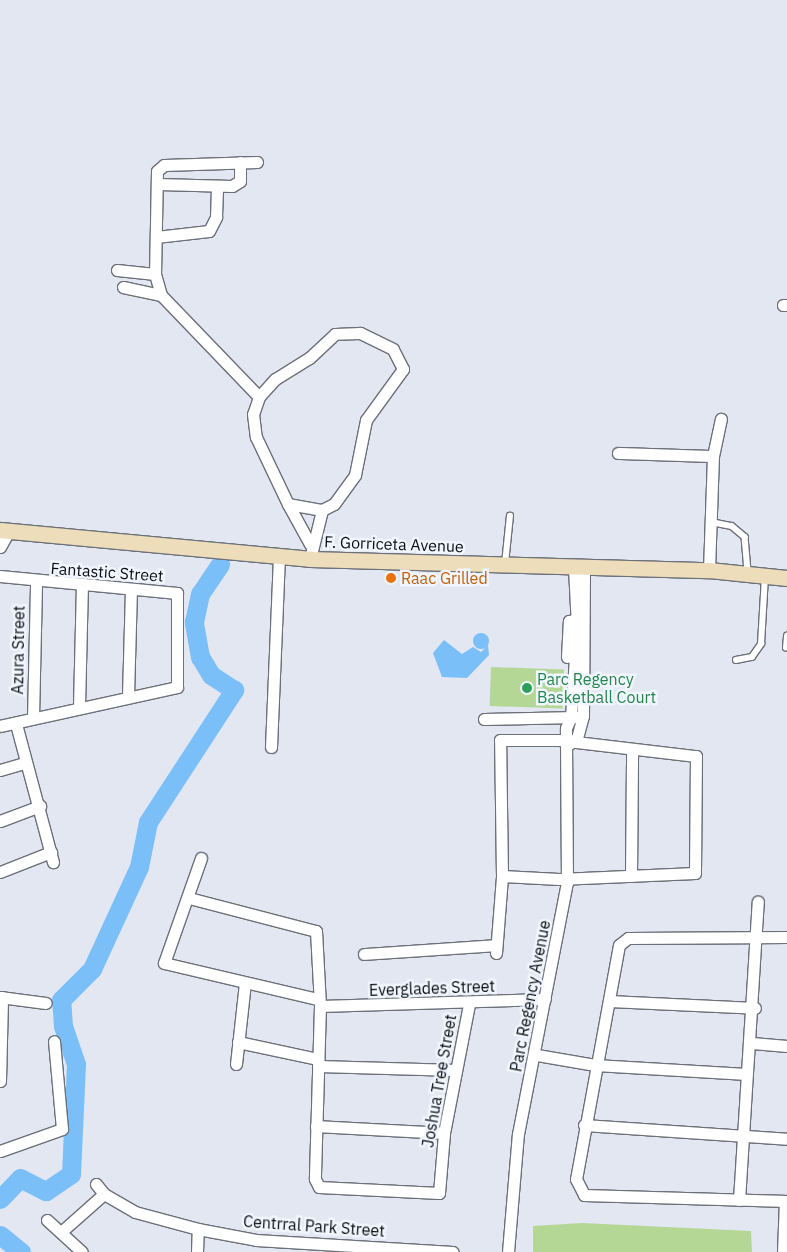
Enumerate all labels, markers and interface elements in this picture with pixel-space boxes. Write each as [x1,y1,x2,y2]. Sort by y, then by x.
street label: F. Gorriceta Avenue [324,532,464,556]
street label: Fantastic Street [50,558,164,586]
place label: Raac Grilled [401,568,488,588]
marker: Raac Grilled [385,572,397,584]
street label: Azura Street [8,605,28,695]
place label: Parc Regency Basketball Court [537,669,656,707]
marker: Parc Regency Basketball Court [521,682,533,694]
street label: Parc Regency Avenue [506,919,554,1073]
street label: Everglades Street [369,976,495,1000]
street label: Joshua Tree Street [418,1013,460,1149]
street label: Centrral Park Street [243,1211,385,1241]

